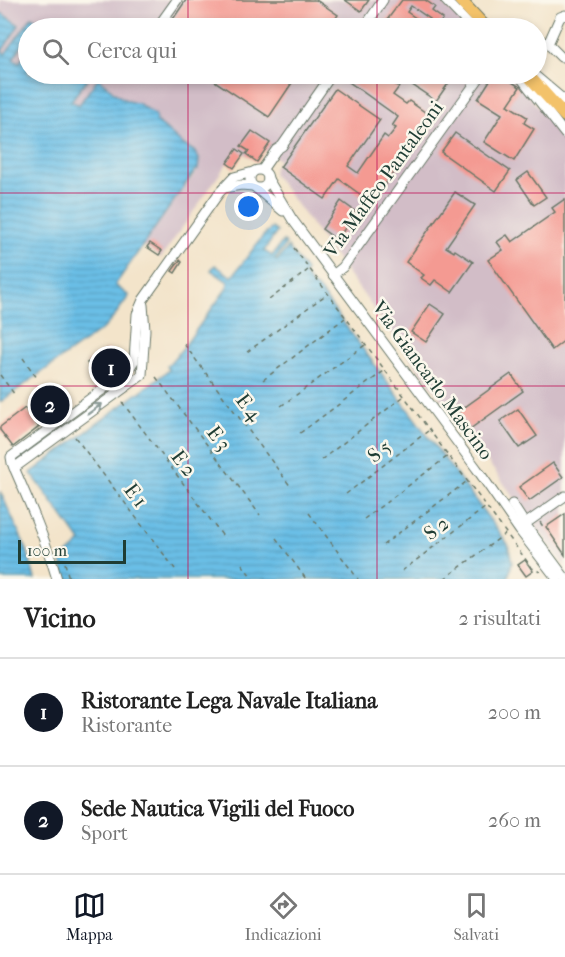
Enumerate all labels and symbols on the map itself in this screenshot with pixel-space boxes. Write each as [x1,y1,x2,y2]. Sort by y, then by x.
street label: Via Maffeo Pantaleoni [318,96,448,263]
your location [234,192,263,221]
street label: Via Giancarlo Mascino [367,296,498,464]
pin: 1 [92,346,130,391]
pin: 2 [31,382,70,428]
street label: E 4 [231,389,267,426]
one-way arrow [86,403,102,415]
street label: E 3 [202,422,235,455]
street label: S 5 [363,435,396,468]
street label: E 2 [166,446,201,481]
street label: E 1 [119,479,152,512]
street label: S 2 [419,512,453,545]
scale bar [18,537,126,564]

